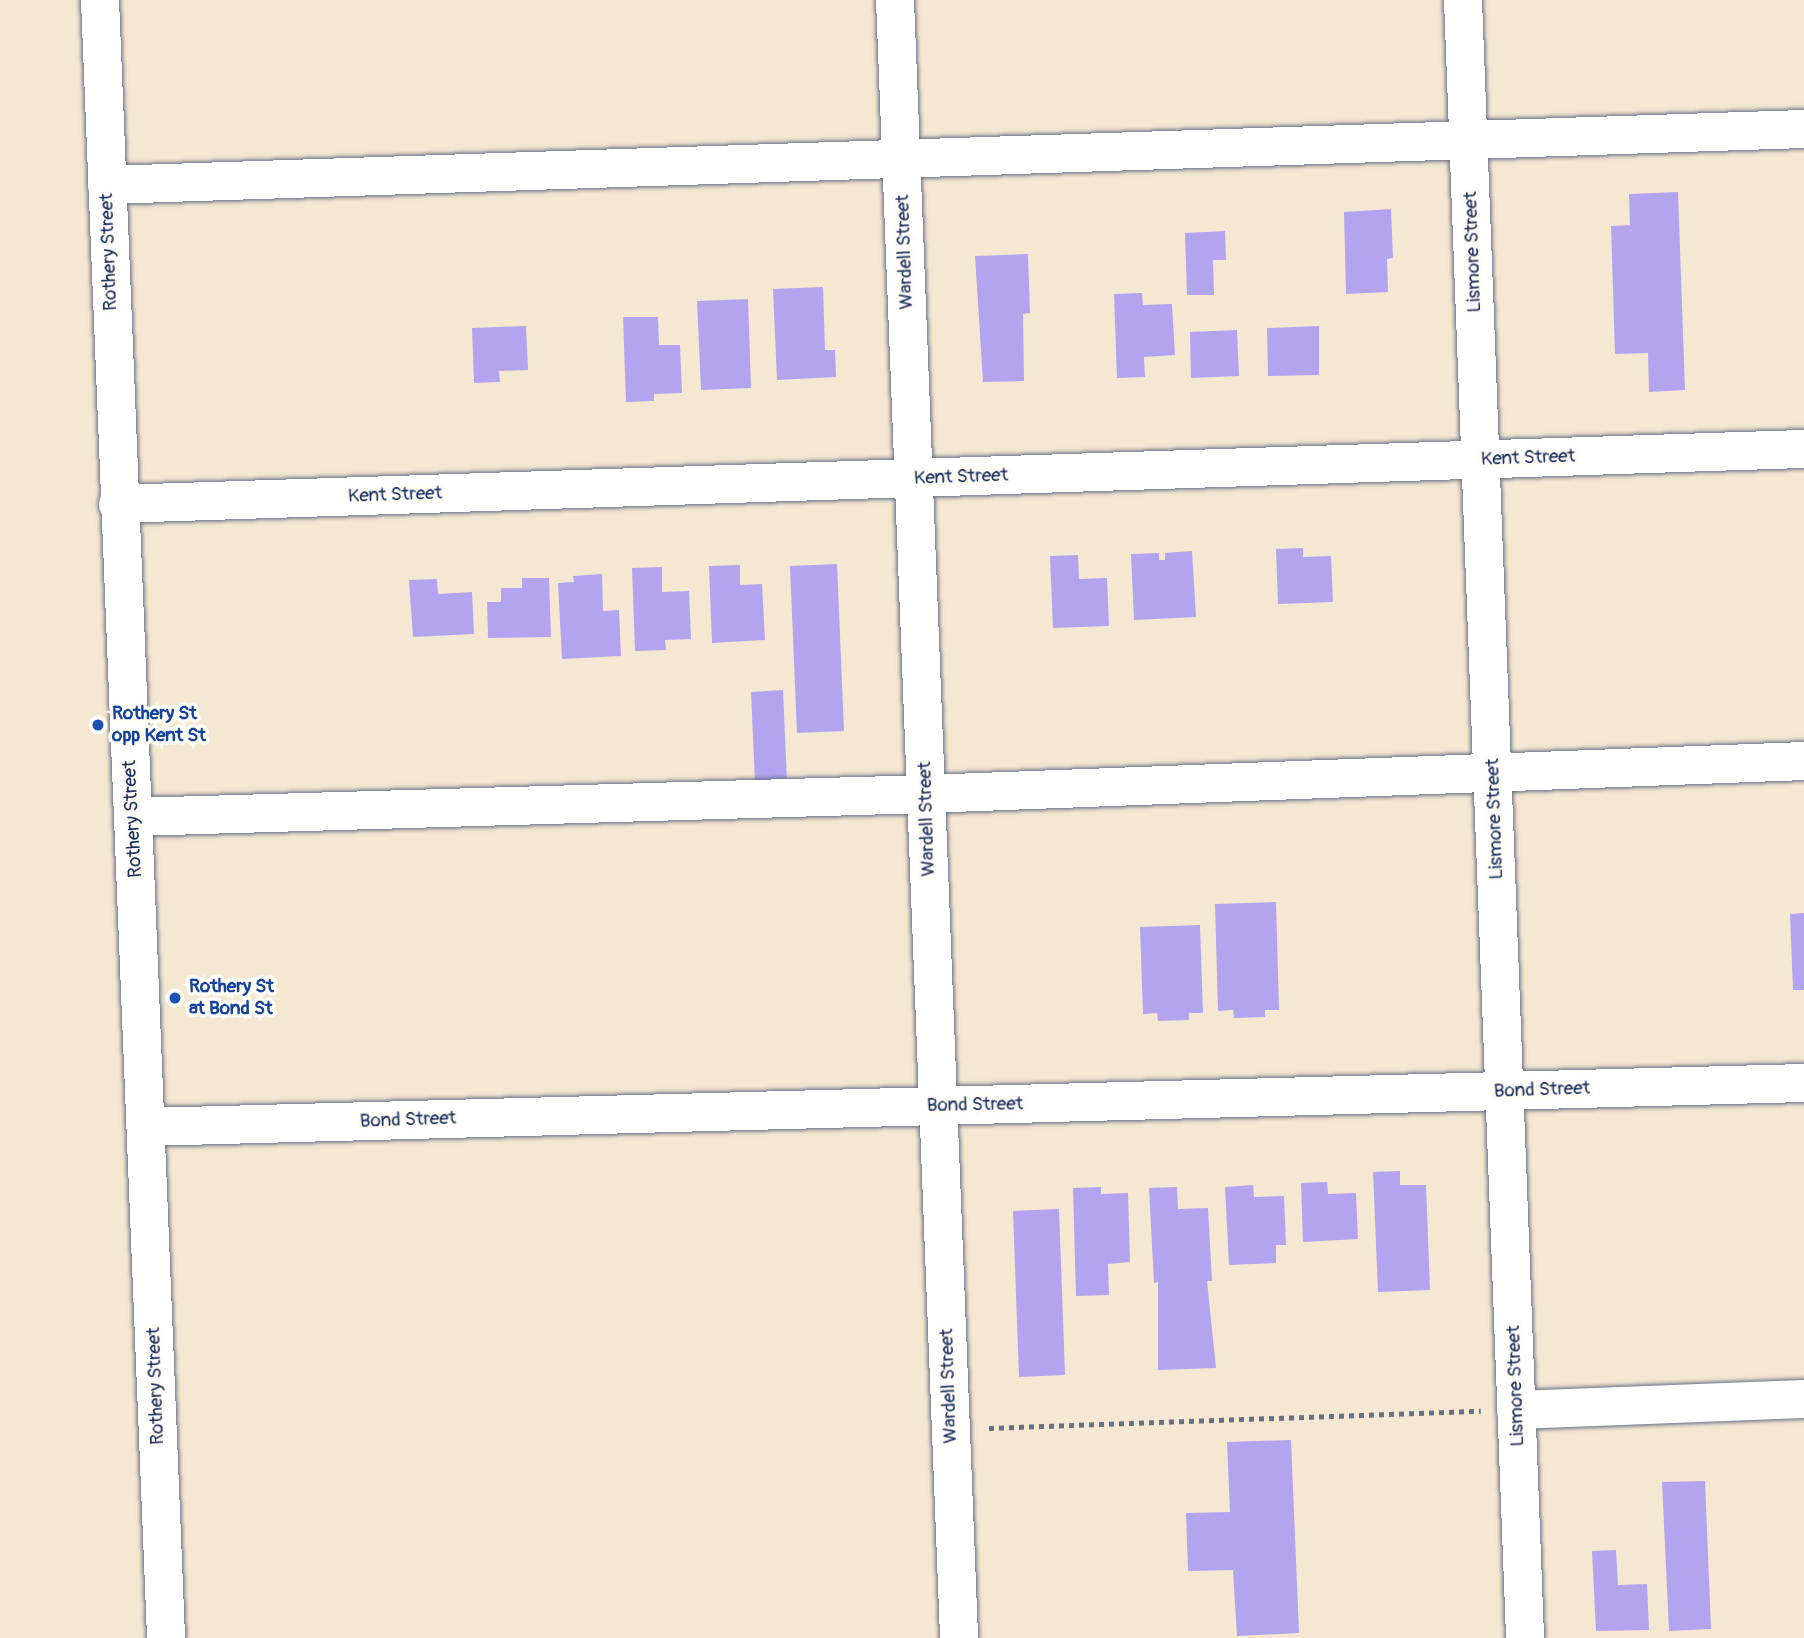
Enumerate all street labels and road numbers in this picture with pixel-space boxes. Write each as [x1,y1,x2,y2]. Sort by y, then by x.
street label: Lismore Street [1459,191,1487,313]
street label: Rothery Street [96,193,122,311]
street label: Wardell Street [892,194,918,310]
street label: Kent Street [1480,445,1576,471]
street label: Kent Street [913,464,1009,490]
street label: Kent Street [347,482,443,508]
street label: Lismore Street [1481,758,1509,880]
street label: Rothery Street [119,760,147,878]
street label: Wardell Street [914,761,940,877]
street label: Bond Street [1493,1077,1591,1103]
street label: Bond Street [927,1093,1023,1117]
street label: Bond Street [359,1107,457,1133]
street label: Lismore Street [1502,1325,1530,1447]
street label: Rothery Street [143,1327,169,1445]
street label: Wardell Street [936,1328,962,1444]

